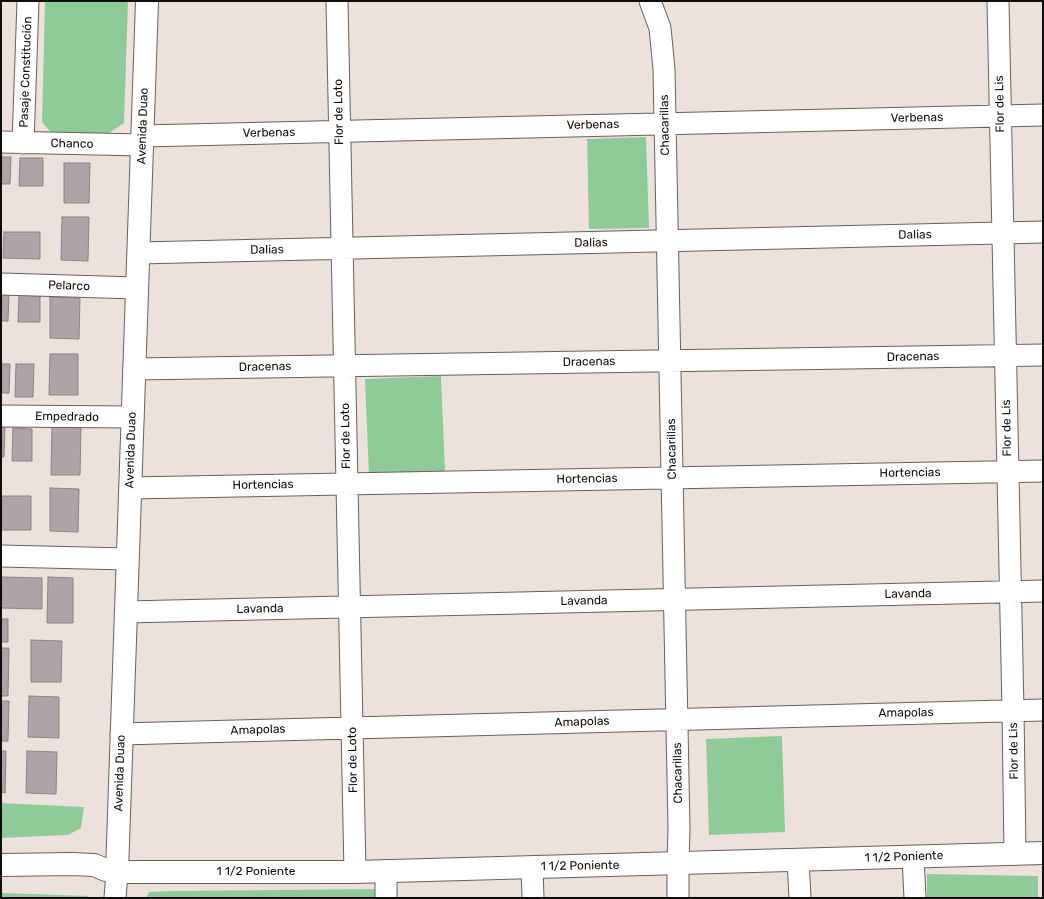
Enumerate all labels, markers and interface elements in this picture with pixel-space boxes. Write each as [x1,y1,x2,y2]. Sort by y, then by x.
street label: Pasaje Constitución [17,16,35,128]
street label: Flor de Lis [992,75,1008,133]
street label: Flor de Loto [331,79,347,145]
street label: Avenida Duao [134,87,152,165]
street label: Chacarillas [657,94,673,156]
street label: Verbenas [891,110,943,126]
street label: Verbenas [567,117,619,133]
street label: Verbenas [243,125,295,141]
street label: Chanco [51,136,93,152]
street label: Dalias [898,228,932,242]
street label: Dalias [574,236,608,250]
street label: Dalias [250,243,284,257]
street label: Pelarco [48,278,90,294]
street label: Dracenas [887,349,939,365]
street label: Dracenas [563,354,615,370]
street label: Dracenas [239,359,291,375]
street label: Flor de Lis [999,399,1015,457]
street label: Flor de Loto [338,403,354,469]
street label: Empedrado [35,409,99,425]
street label: Avenida Duao [122,411,140,489]
street label: Chacarillas [664,418,680,480]
street label: Hortencias [879,465,941,481]
street label: Hortencias [556,471,618,487]
street label: Hortencias [232,477,294,493]
street label: Lavanda [884,586,932,602]
street label: Lavanda [560,593,608,609]
street label: Lavanda [236,601,284,617]
street label: Amapolas [878,705,934,721]
street label: Amapolas [554,714,610,730]
street label: Amapolas [230,722,286,738]
street label: Flor de Lis [1006,722,1022,780]
street label: Flor de Loto [345,727,361,793]
street label: Avenida Duao [111,734,129,812]
street label: Chacarillas [670,742,686,804]
street label: 1 1/2 Poniente [864,848,944,866]
street label: 1 1/2 Poniente [540,858,620,874]
street label: 1 1/2 Poniente [217,865,295,879]

